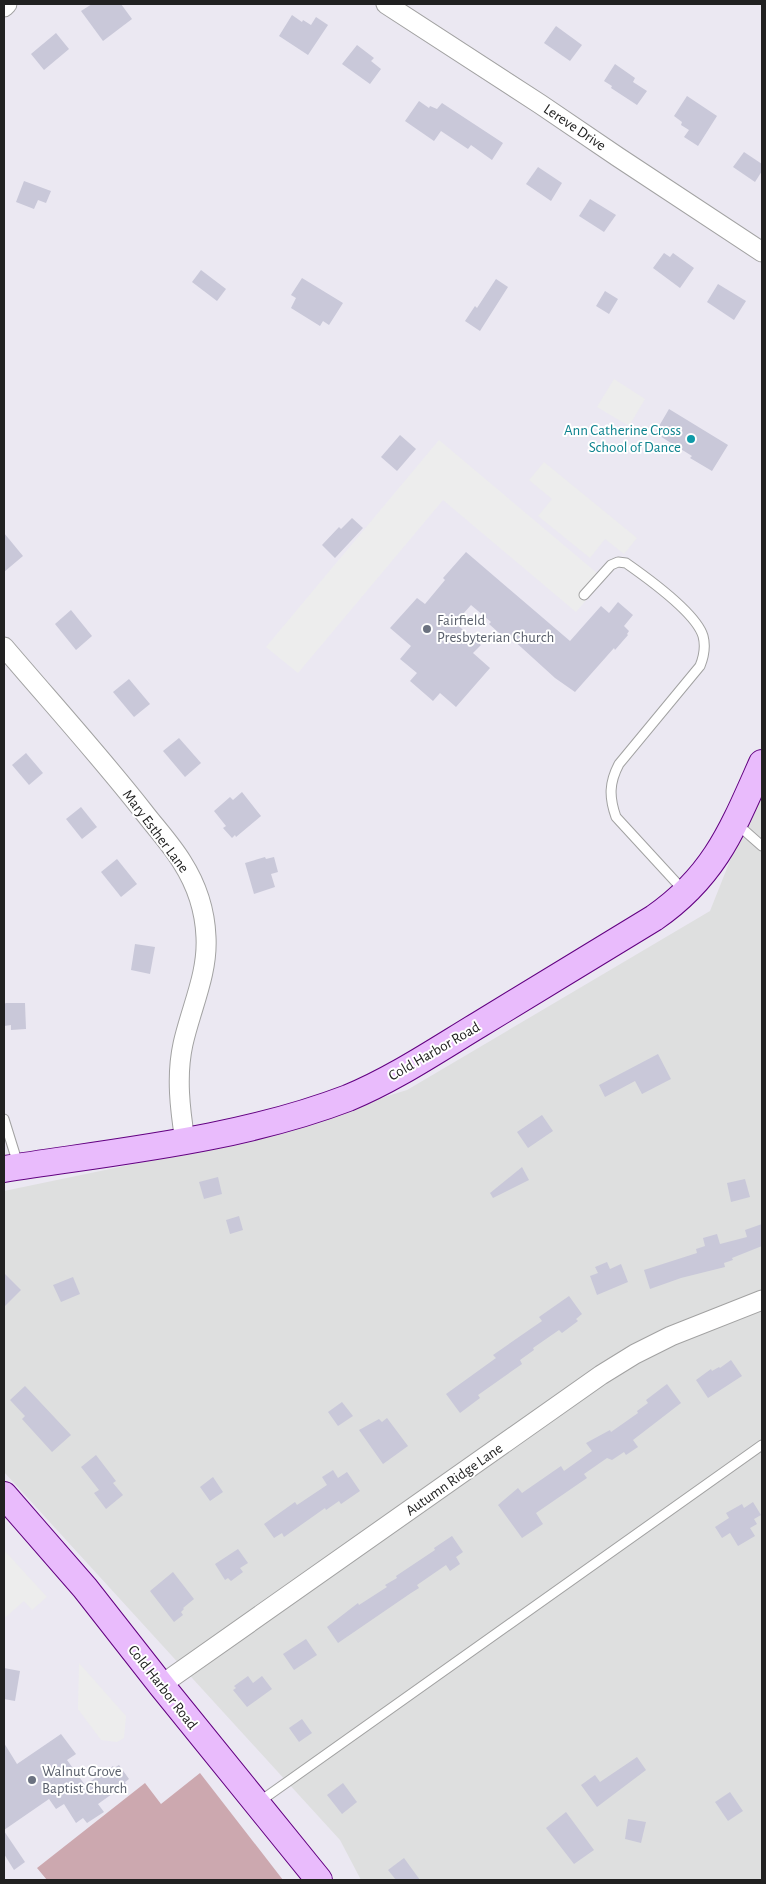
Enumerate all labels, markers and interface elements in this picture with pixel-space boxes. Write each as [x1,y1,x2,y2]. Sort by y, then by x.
street label: Lereve Drive [541,101,609,154]
place label: Ann Catherine Cross School of Dance [564,423,681,455]
marker: Ann Catherine Cross School of Dance [685,433,697,445]
place label: Fairfield Presbyterian Church [437,613,554,645]
marker: Fairfield Presbyterian Church [421,623,433,635]
street label: Mary Esther Lane [120,787,192,876]
street label: Cold Harbor Road [386,1019,483,1084]
street label: Autumn Ridge Lane [403,1440,506,1518]
street label: Cold Harbor Road [125,1642,200,1732]
place label: Walnut Grove Baptist Church [42,1764,127,1796]
marker: Walnut Grove Baptist Church [26,1774,38,1786]

